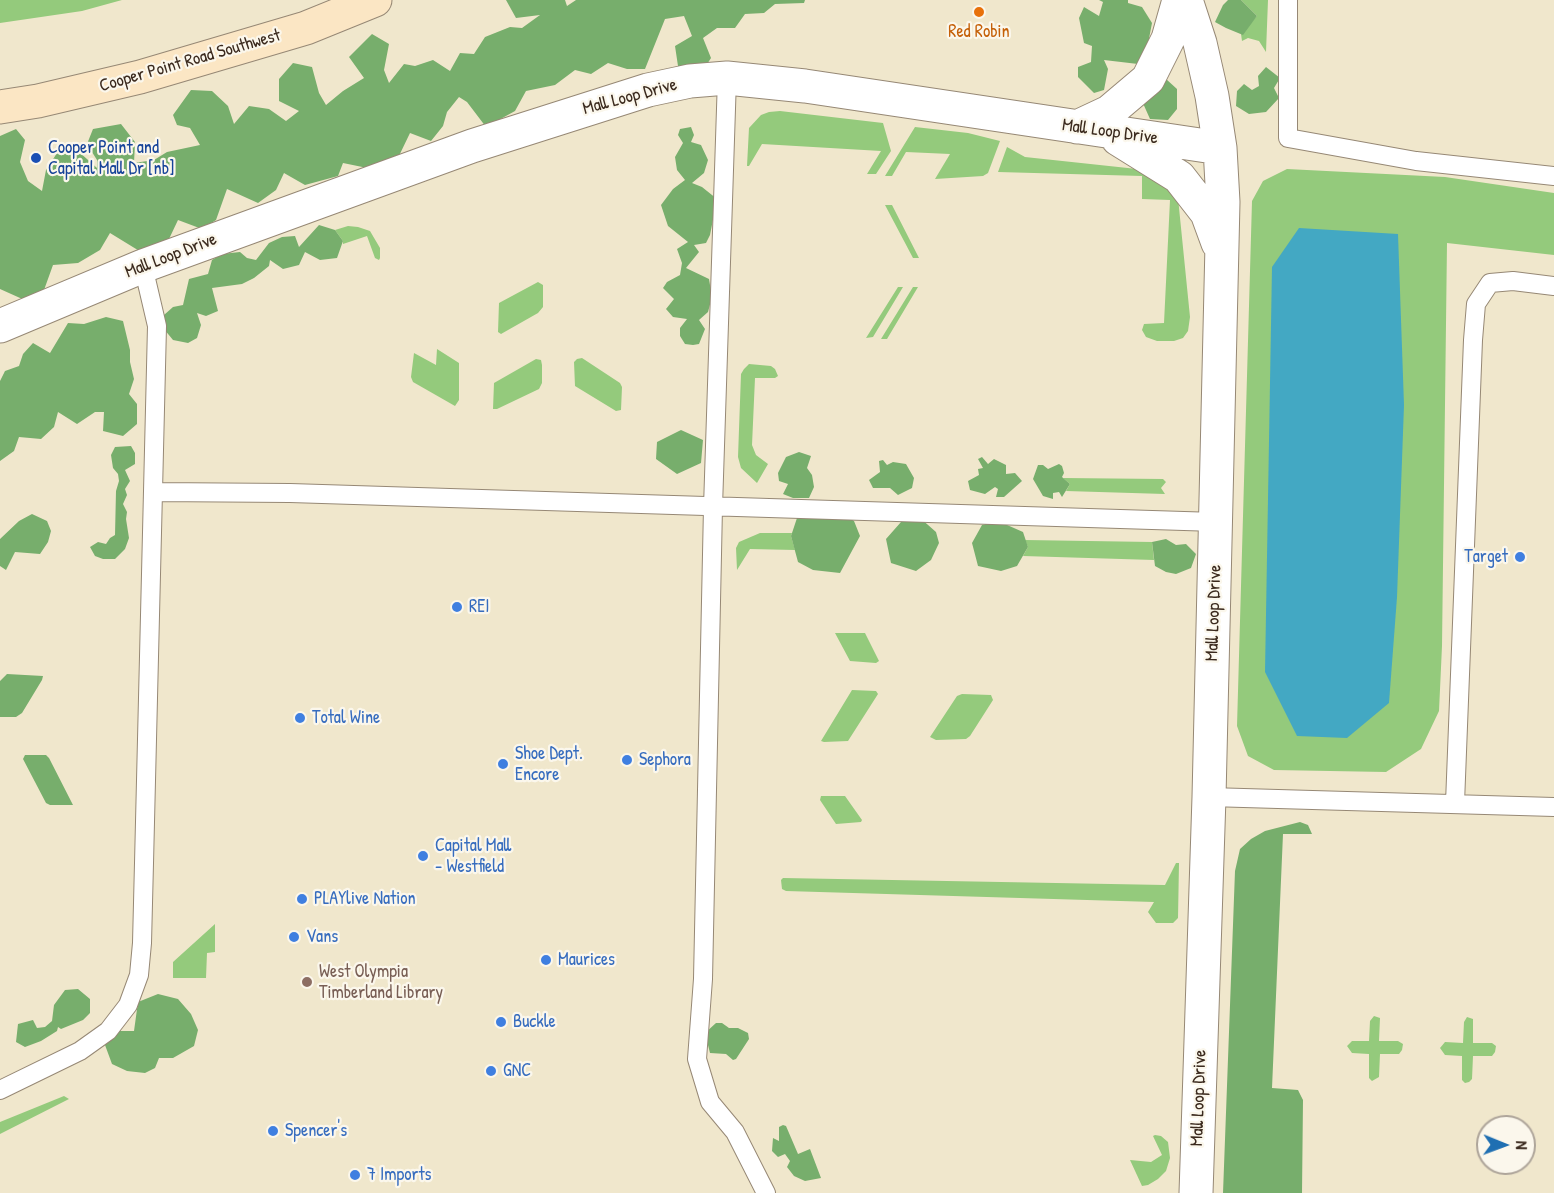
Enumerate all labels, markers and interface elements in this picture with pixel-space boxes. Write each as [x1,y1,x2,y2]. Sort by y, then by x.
marker: Red Robin [972,5,986,19]
place label: Red Robin [948,21,1010,43]
street label: Cooper Point Road Southwest [97,25,283,97]
street label: Mall Loop Drive [581,74,679,120]
street label: Mall Loop Drive [1061,115,1159,149]
place label: Cooper Point and Capital Mall Dr [nb] [48,137,174,180]
marker: Cooper Point and Capital Mall Dr [nb] [29,151,43,165]
street label: Mall Loop Drive [122,229,220,283]
place label: Target [1464,546,1508,568]
marker: Target [1513,550,1527,564]
street label: Mall Loop Drive [1202,564,1226,662]
place label: REI [469,596,489,618]
marker: REI [450,600,464,614]
place label: Total Wine [312,707,380,729]
marker: Total Wine [293,711,307,725]
place label: Shoe Dept. Encore [515,743,583,786]
place label: Sephora [639,749,691,771]
marker: Sephora [620,753,634,767]
marker: Shoe Dept. Encore [496,757,510,771]
place label: Capital Mall - Westfield [435,835,511,878]
marker: Capital Mall - Westfield [416,849,430,863]
place label: PLAYlive Nation [314,888,416,910]
marker: PLAYlive Nation [295,892,309,906]
place label: Vans [306,926,338,948]
marker: Vans [287,930,301,944]
place label: Maurices [558,949,615,971]
marker: Maurices [539,953,553,967]
place label: West Olympia Timberland Library [319,961,443,1004]
marker: West Olympia Timberland Library [300,975,314,989]
place label: Buckle [513,1011,556,1033]
marker: Buckle [494,1015,508,1029]
street label: Mall Loop Drive [1187,1049,1211,1147]
place label: GNC [503,1060,531,1082]
marker: GNC [484,1064,498,1078]
north arrow [1476,1115,1536,1175]
place label: Spencer's [285,1120,347,1142]
marker: Spencer's [266,1124,280,1138]
text: N [1511,1141,1533,1150]
place label: 7 Imports [367,1164,432,1186]
marker: 7 Imports [348,1168,362,1182]

